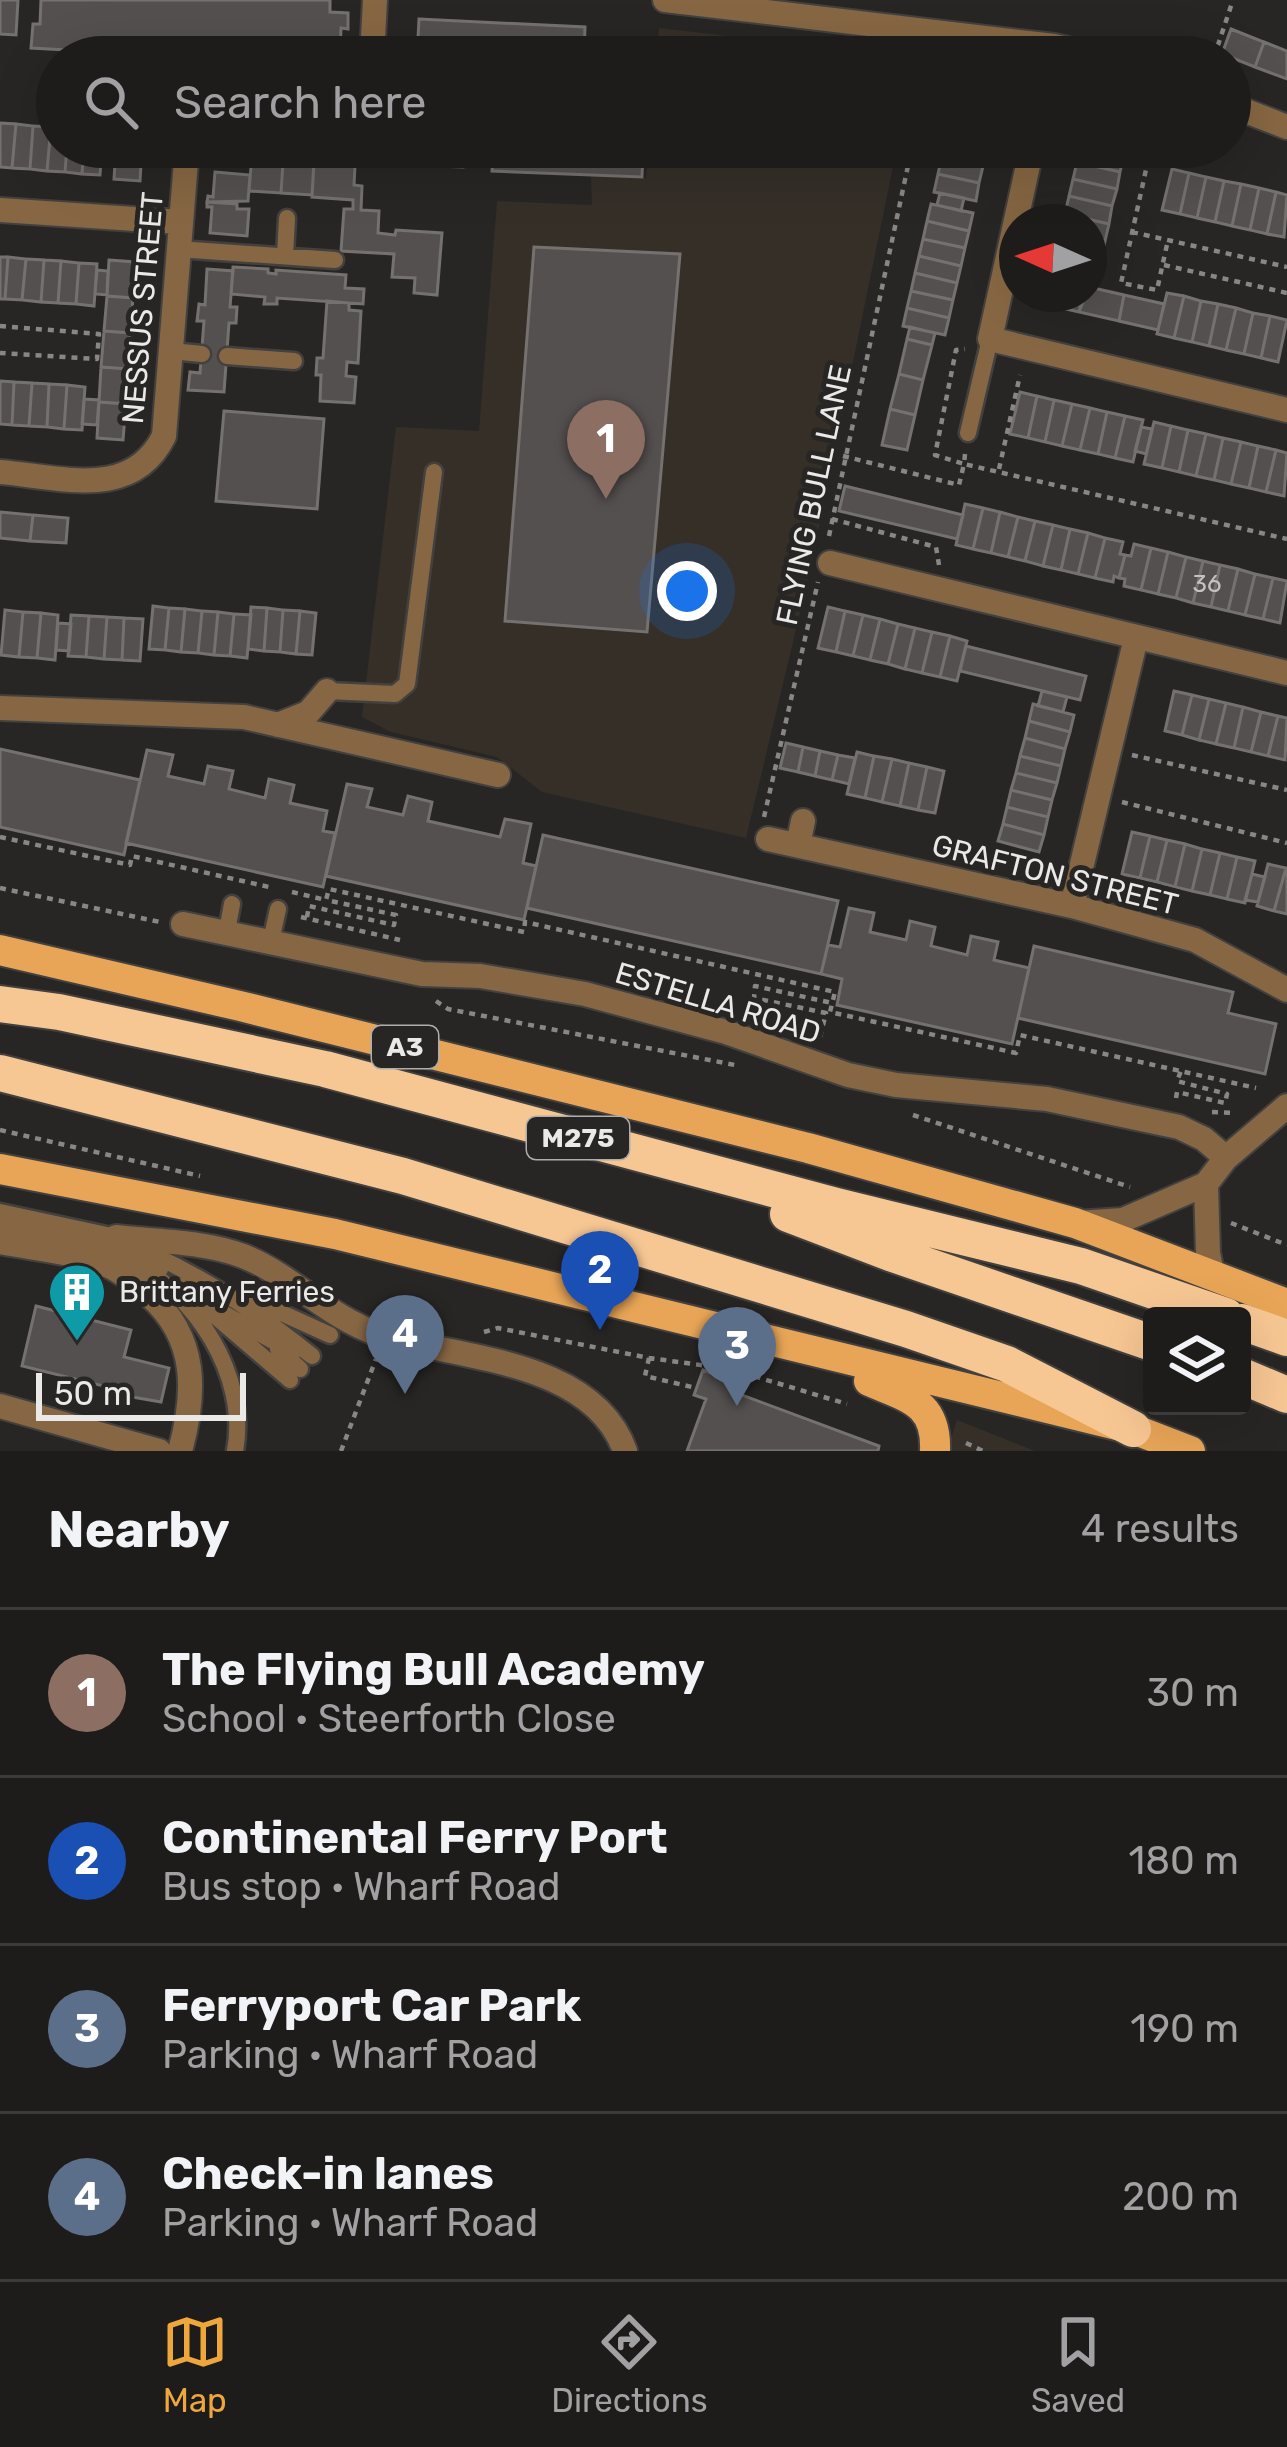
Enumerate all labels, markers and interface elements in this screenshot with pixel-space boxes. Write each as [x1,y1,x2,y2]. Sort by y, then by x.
search box [36,36,1251,168]
icon: search [78,69,144,135]
text: Search here [174,76,426,129]
street label: NESSUS STREET [115,191,171,425]
north arrow [999,204,1107,312]
street label: FLYING BULL LANE [769,362,859,628]
pin: 1 [567,400,645,499]
your location [657,561,717,621]
house number: 36 [1193,570,1221,598]
street label: GRAFTON STREET [928,827,1182,923]
street label: ESTELLA ROAD [611,955,825,1051]
road number: A3 [372,1026,438,1068]
road number: M275 [527,1117,629,1159]
pin: 2 [561,1231,639,1330]
building icon: Brittany Ferries [46,1261,108,1343]
place label: Brittany Ferries [119,1274,335,1310]
pin: 4 [366,1295,444,1394]
pin: 3 [698,1307,776,1406]
map controls [1143,1307,1251,1415]
button: layers [1143,1307,1251,1415]
scale bar [36,1367,246,1420]
text: 50 m [54,1374,132,1413]
text: Nearby [48,1499,230,1560]
text: 4 results [1081,1506,1239,1552]
text: The Flying Bull Academy [162,1643,705,1696]
text: 1 [77,1670,97,1716]
text: 30 m [1147,1670,1239,1716]
text: School · Steerforth Close [162,1696,616,1742]
text: Continental Ferry Port [162,1811,667,1864]
text: 2 [74,1838,100,1884]
text: 180 m [1129,1838,1239,1884]
text: Bus stop · Wharf Road [162,1864,561,1910]
text: Ferryport Car Park [162,1979,581,2032]
text: 3 [74,2006,100,2052]
text: 190 m [1130,2006,1239,2052]
text: Parking · Wharf Road [162,2032,538,2078]
text: Check-in lanes [162,2147,494,2200]
text: 4 [74,2174,100,2220]
text: 200 m [1122,2174,1239,2220]
text: Parking · Wharf Road [162,2200,538,2246]
tab: Map [162,2309,228,2420]
tab: Directions [551,2309,708,2420]
tab: Saved [1031,2309,1125,2420]

